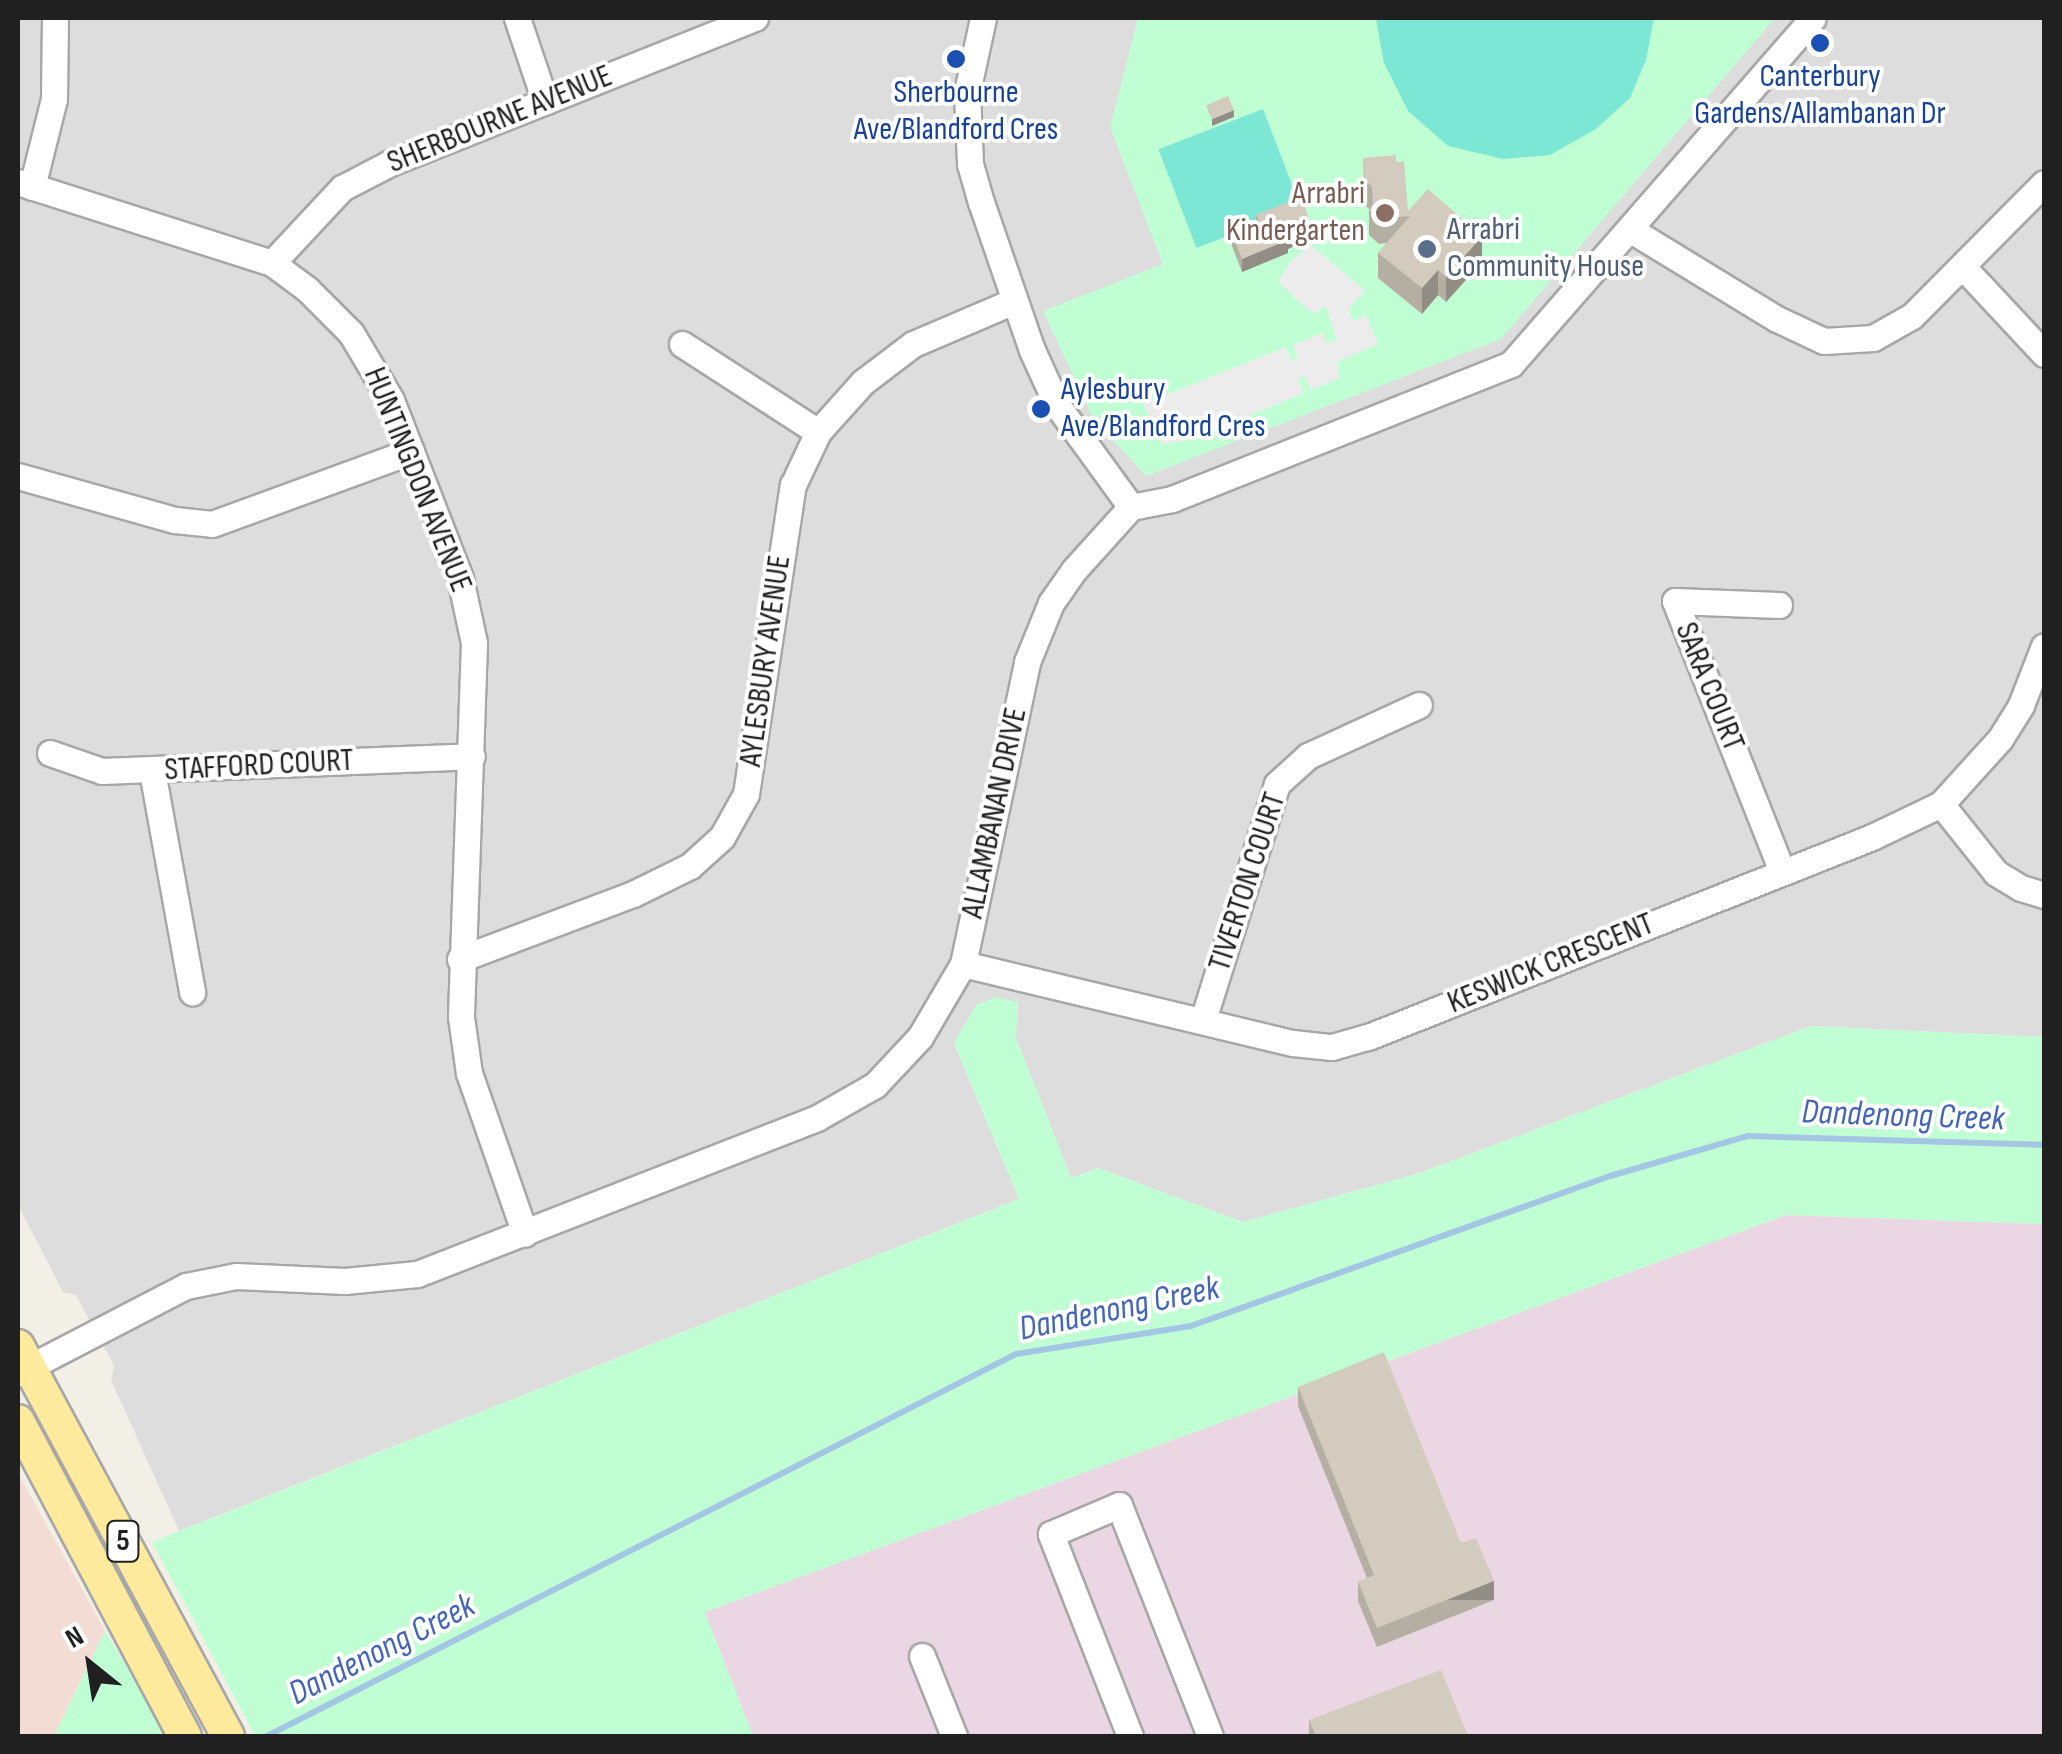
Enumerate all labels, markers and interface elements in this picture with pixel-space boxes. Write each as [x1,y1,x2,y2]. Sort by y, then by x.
marker: Canterbury Gardens/Allambanan Dr [1809,32,1831,54]
marker: Sherbourne Ave/Blandford Cres [945,48,967,70]
street label: SHERBOURNE AVENUE [382,57,618,183]
place label: Canterbury Gardens/Allambanan Dr [1694,59,1946,134]
place label: Sherbourne Ave/Blandford Cres [854,75,1058,150]
place label: Arrabri Kindergarten [1226,176,1365,251]
marker: Arrabri Kindergarten [1374,202,1396,224]
place label: Arrabri Community House [1447,212,1644,287]
marker: Arrabri Community House [1416,238,1438,260]
street label: HUNTINGDON AVENUE [354,362,480,598]
place label: Aylesbury Ave/Blandford Cres [1061,372,1266,447]
marker: Aylesbury Ave/Blandford Cres [1030,398,1052,420]
street label: AYLESBURY AVENUE [732,553,800,769]
street label: SARA COURT [1666,617,1752,757]
street label: ALLAMBANAN DRIVE [954,704,1036,922]
street label: STAFFORD COURT [163,742,355,790]
street label: TIVERTON COURT [1201,788,1295,976]
street label: KESWICK CRESCENT [1442,905,1660,1023]
water label: Dandenong Creek [1801,1091,2005,1141]
water label: Dandenong Creek [1015,1267,1223,1351]
road number: 5 [106,1516,140,1566]
water label: Dandenong Creek [282,1585,482,1715]
north arrow [40,1614,140,1714]
text: N [60,1620,89,1656]

